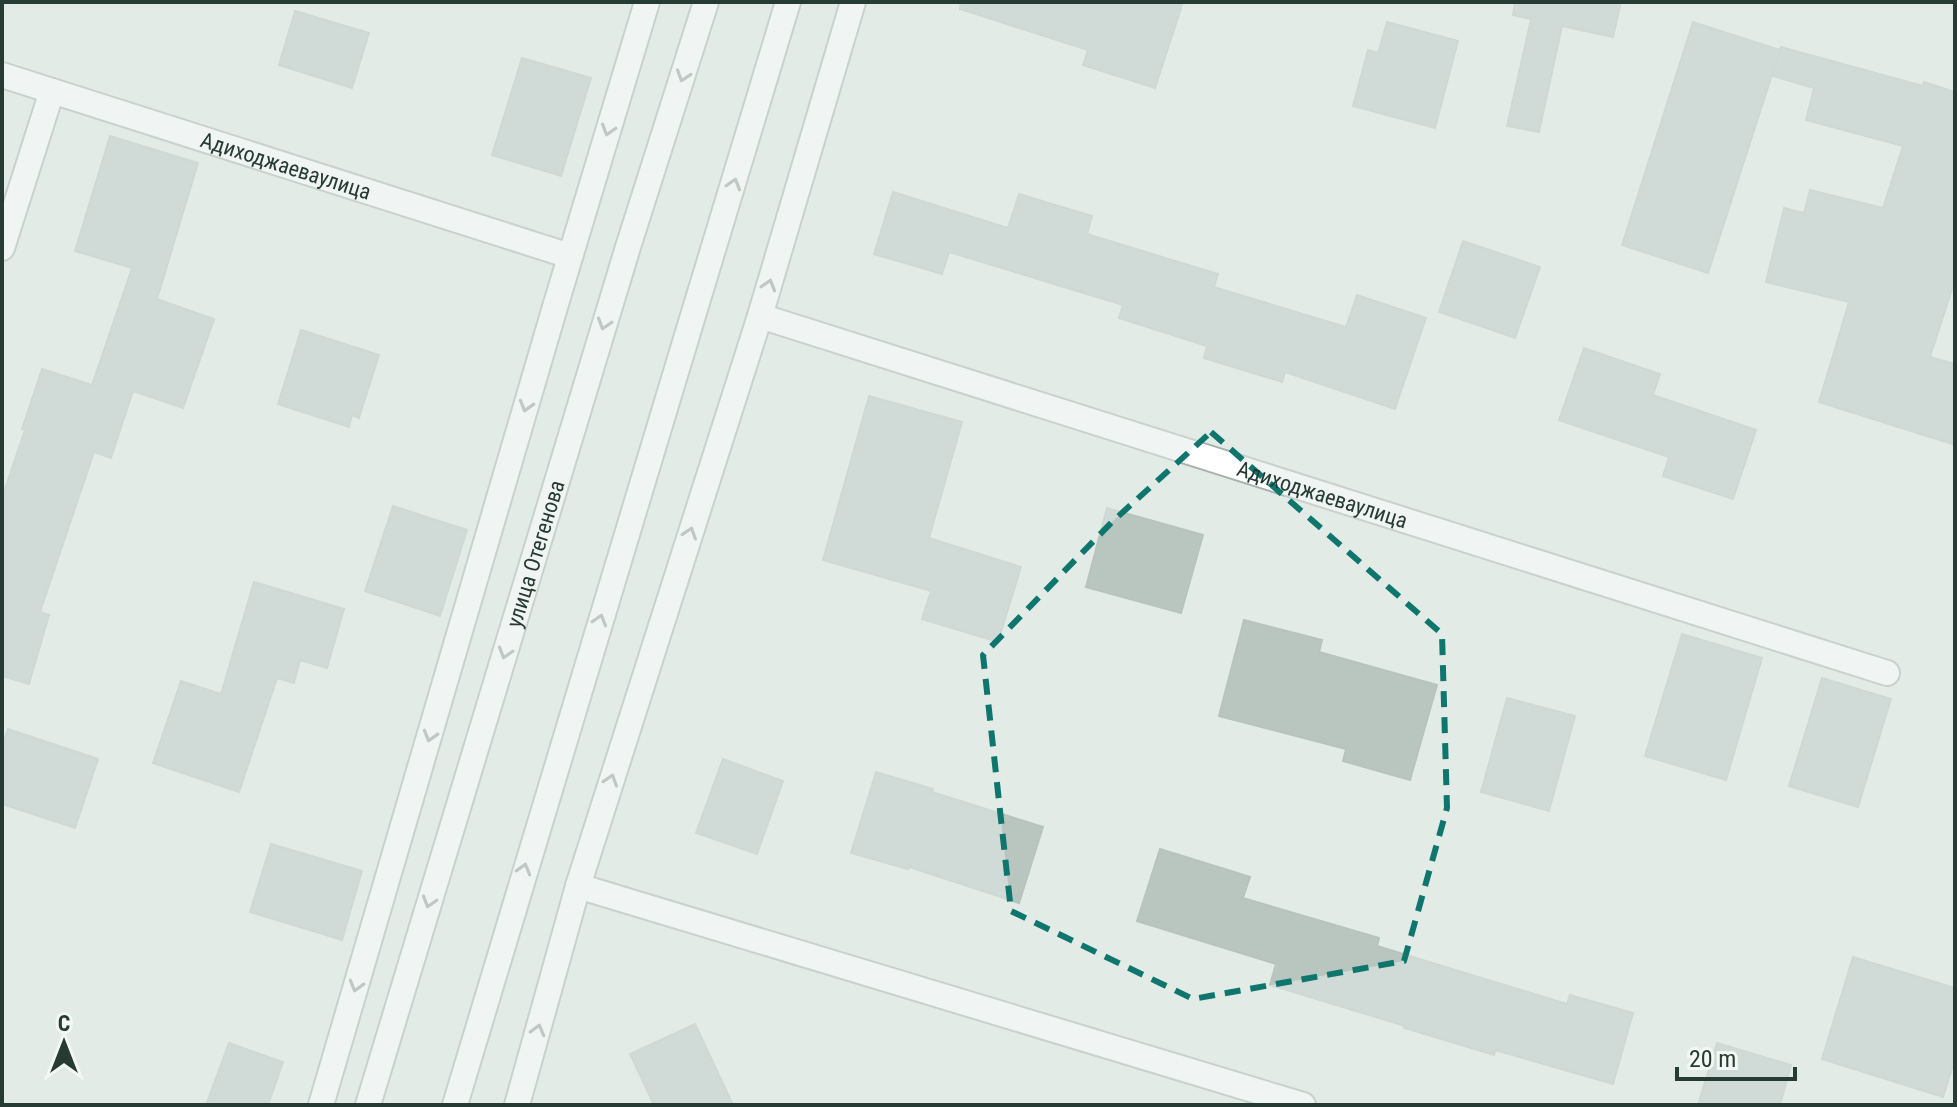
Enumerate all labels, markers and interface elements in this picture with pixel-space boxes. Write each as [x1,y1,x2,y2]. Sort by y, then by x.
one-way arrow [676,69,692,83]
one-way arrow [601,123,617,137]
street label: Адиходжаеваулица [197,127,374,205]
one-way arrow [725,178,741,192]
one-way arrow [760,278,776,292]
one-way arrow [598,317,614,331]
one-way arrow [519,399,535,413]
street label: Адиходжаеваулица [1234,456,1411,533]
street label: улица Отегенова [501,477,570,631]
one-way arrow [681,526,697,540]
one-way arrow [591,614,607,628]
one-way arrow [498,646,514,660]
one-way arrow [422,729,439,743]
one-way arrow [602,774,618,788]
one-way arrow [515,862,531,876]
one-way arrow [422,895,438,909]
one-way arrow [349,979,366,992]
north arrow [24,1003,104,1083]
text: С [58,1011,70,1036]
one-way arrow [529,1023,545,1037]
scale bar [1677,1031,1795,1081]
text: 20 m [1689,1045,1736,1073]

